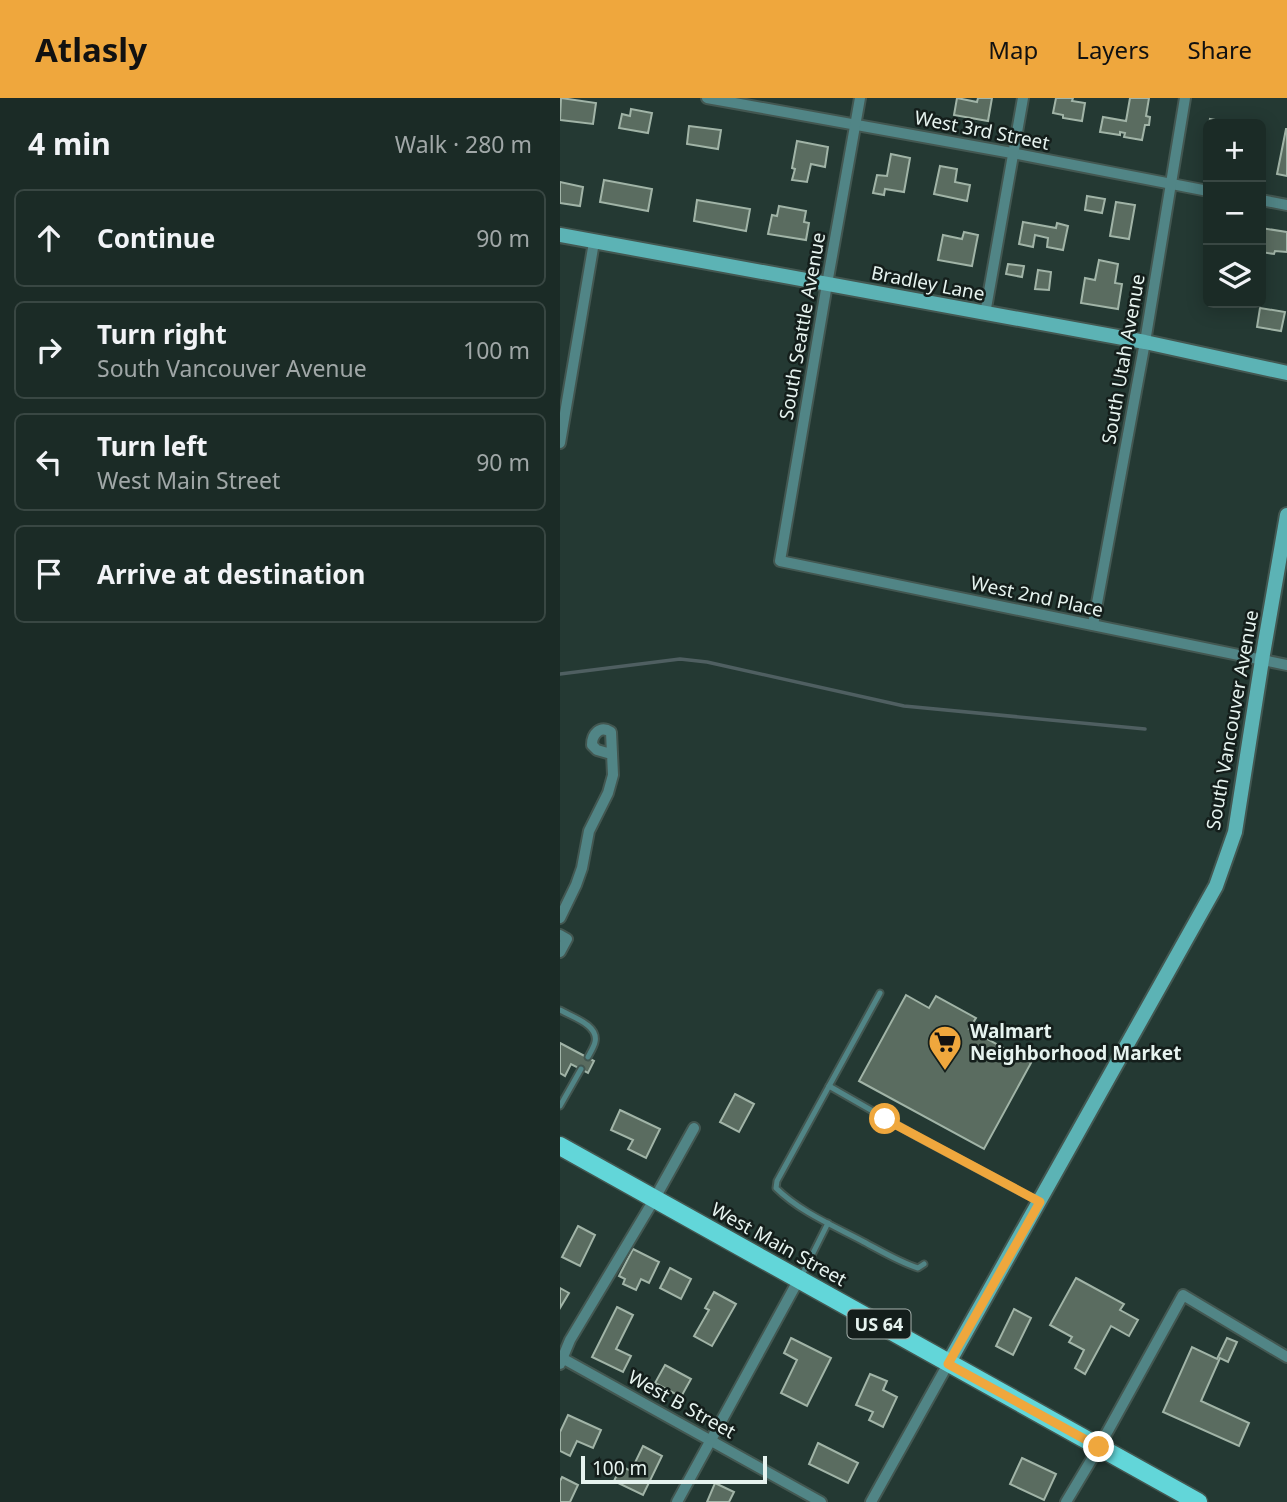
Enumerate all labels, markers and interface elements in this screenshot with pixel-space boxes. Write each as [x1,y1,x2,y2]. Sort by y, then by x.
text: Atlasly [35,27,147,72]
text: Map [988,33,1038,66]
text: Layers [1076,33,1150,66]
text: Share [1188,33,1252,66]
street label: West 3rd Street [912,104,1052,156]
map controls [1203,119,1266,308]
button: + [1203,119,1266,182]
text: 4 min [28,123,111,164]
text: Walk · 280 m [395,128,532,160]
button: − [1203,182,1266,245]
icon: ahead [30,219,68,257]
text: Continue [97,220,215,256]
text: 90 m [476,222,530,254]
street label: South Seattle Avenue [773,230,831,422]
button: layers [1203,245,1266,308]
street label: Bradley Lane [869,259,987,307]
street label: South Utah Avenue [1095,272,1151,446]
text: Turn right [97,316,227,352]
icon: right [30,331,68,369]
text: 100 m [463,334,530,366]
text: South Vancouver Avenue [97,352,367,384]
text: Turn left [97,428,208,464]
icon: left [30,443,68,481]
text: 90 m [476,446,530,478]
text: West Main Street [97,464,280,496]
icon: arrive [30,555,68,593]
text: Arrive at destination [97,556,366,592]
street label: West 2nd Place [968,569,1106,623]
street label: South Vancouver Avenue [1200,608,1264,832]
place label: Walmart Neighborhood Market [970,1018,1181,1066]
supermarket icon: Walmart Neighborhood Market [926,1023,964,1072]
route start [869,1103,900,1134]
street label: West Main Street [706,1196,852,1292]
road number: US 64 [848,1310,910,1338]
street label: West B Street [624,1364,741,1444]
route end [1083,1431,1114,1462]
scale bar [581,1453,766,1485]
text: 100 m [592,1455,647,1481]

